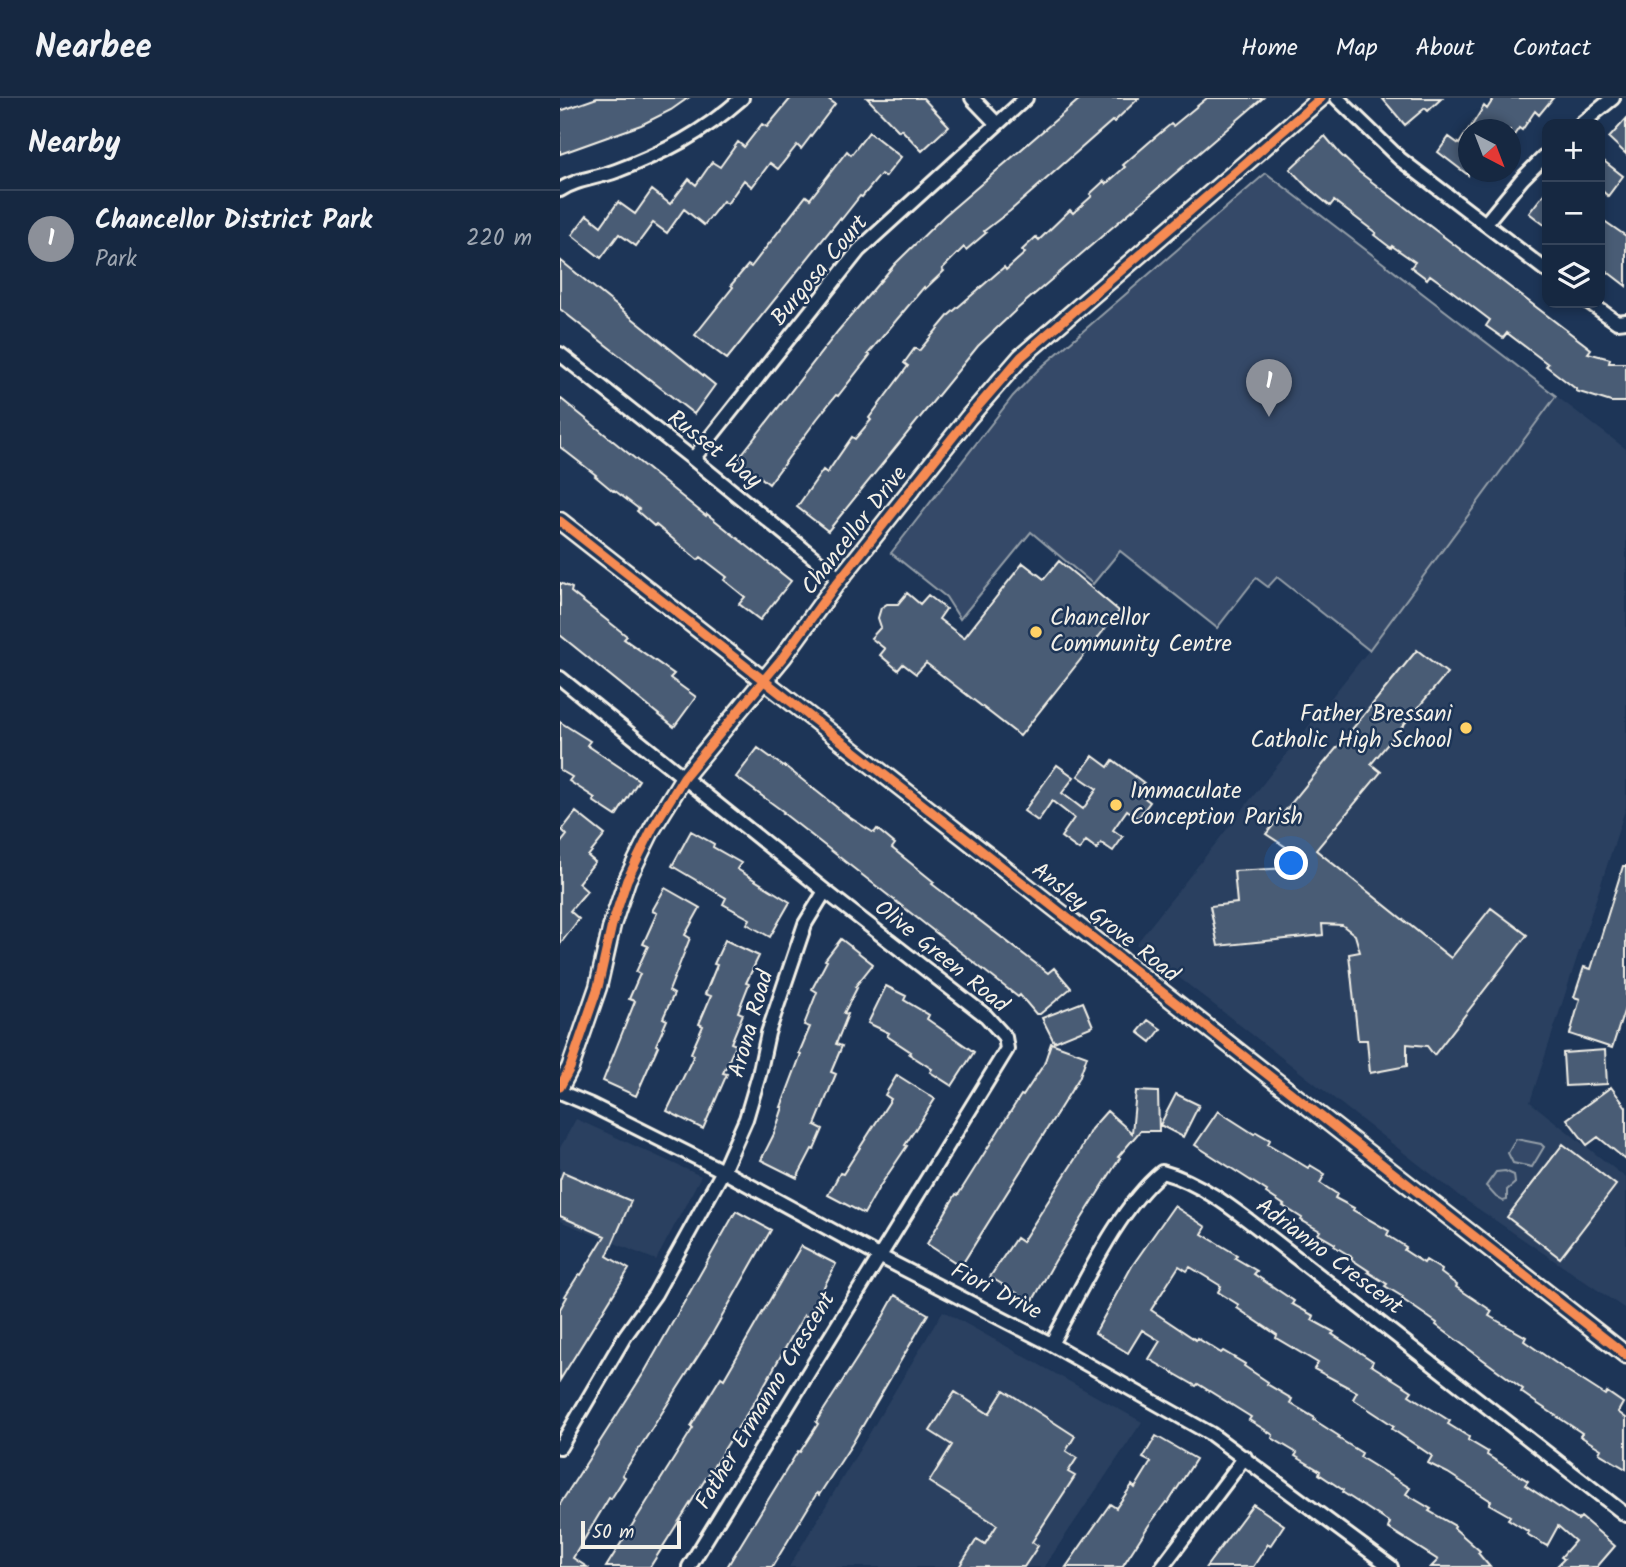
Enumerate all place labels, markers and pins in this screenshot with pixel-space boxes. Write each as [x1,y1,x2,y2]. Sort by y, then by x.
pin: 1 [1246,359,1292,417]
place label: Chancellor Community Centre [1050,601,1232,663]
marker: Chancellor Community Centre [1028,624,1044,640]
place label: Father Bressani Catholic High School [1251,697,1454,759]
marker: Father Bressani Catholic High School [1458,720,1474,736]
place label: Immaculate Conception Parish [1130,774,1303,836]
marker: Immaculate Conception Parish [1108,797,1124,813]

